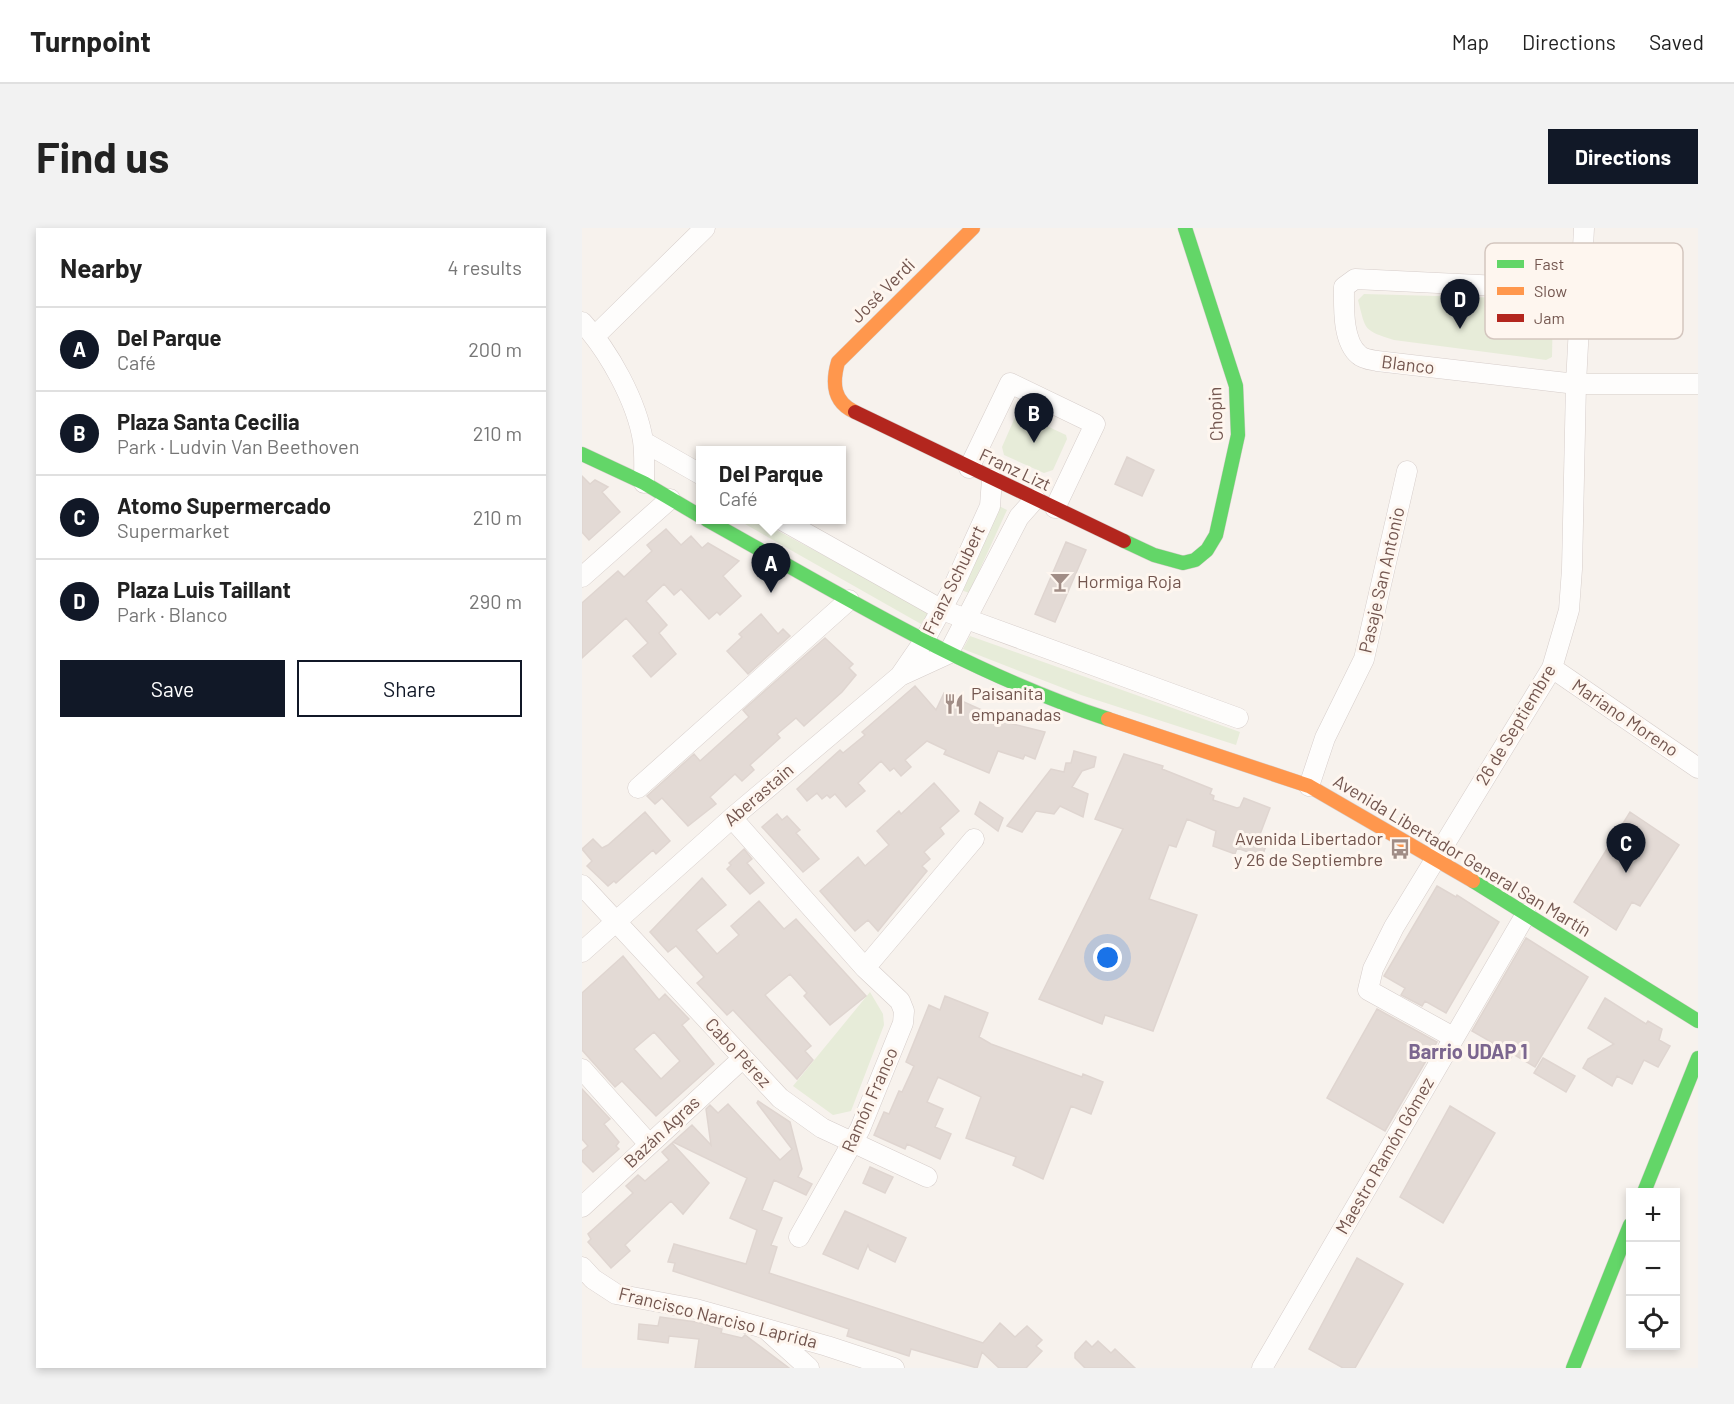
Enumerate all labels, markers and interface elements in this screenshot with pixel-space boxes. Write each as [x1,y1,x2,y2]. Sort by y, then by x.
text: Turnpoint [30,24,151,58]
text: Map [1452,29,1489,54]
text: Directions [1522,29,1616,54]
text: Saved [1649,29,1704,54]
button: Directions [1548,129,1698,184]
text: Find us [36,131,169,181]
legend [1485,243,1683,339]
text: Nearby [60,252,142,283]
street label: José Verdi [845,253,919,327]
text: Fast [1534,254,1564,273]
text: 4 results [447,255,522,279]
pin: D [1440,279,1480,329]
text: Slow [1534,281,1567,300]
text: Jam [1534,308,1565,327]
text: Del Parque [117,324,221,350]
text: A [73,337,86,361]
text: 200 m [468,337,522,361]
text: Café [117,350,156,374]
street label: Blanco [1380,350,1436,378]
street label: Chopin [1203,386,1227,442]
pin: B [1014,394,1054,443]
text: Plaza Santa Cecilia [117,408,300,434]
text: B [73,421,86,445]
text: 210 m [473,421,522,445]
text: Park · Ludvin Van Beethoven [117,434,359,458]
street label: Franz Lizt [976,443,1055,495]
popup [696,446,846,524]
text: Del Parque [719,460,823,486]
text: Café [719,486,758,510]
text: Atomo Supermercado [117,492,331,518]
text: C [73,505,86,529]
text: 210 m [473,505,522,529]
street label: Pasaje San Antonio [1354,505,1409,655]
text: Supermarket [117,518,230,542]
street label: Franz Schubert [917,521,989,638]
pin: A [752,544,790,593]
bar icon: Hormiga Roja [1048,570,1072,594]
place label: Hormiga Roja [1077,570,1181,592]
text: Plaza Luis Taillant [117,576,291,602]
text: D [73,589,86,613]
text: 290 m [469,589,522,613]
text: Park · Blanco [117,602,228,626]
button: Save [60,660,285,717]
button: Share [297,660,522,717]
street label: 26 de Septiembre [1470,660,1560,789]
street label: Mariano Moreno [1568,674,1683,761]
place label: Paisanita empanadas [971,682,1061,725]
restaurant icon: Paisanita empanadas [942,692,966,716]
street label: Aberastain [719,758,797,830]
street label: Avenida Libertador General San Martín [1330,769,1595,941]
pin: C [1606,824,1646,873]
place label: Avenida Libertador y 26 de Septiembre [1234,827,1383,870]
bus stop icon: Avenida Libertador y 26 de Septiembre [1388,837,1412,861]
your location [1093,943,1122,972]
street label: Cabo Pérez [701,1013,776,1092]
district label: Barrio UDAP 1 [1408,1039,1528,1063]
street label: Ramón Franco [836,1044,902,1155]
street label: Maestro Ramón Gómez [1330,1073,1438,1238]
street label: Bazán Agras [619,1091,704,1172]
map controls [1626,1188,1680,1350]
button: + [1626,1188,1680,1242]
button: − [1626,1242,1680,1296]
street label: Francisco Narciso Laprida [617,1282,820,1352]
button: locate [1626,1296,1680,1350]

